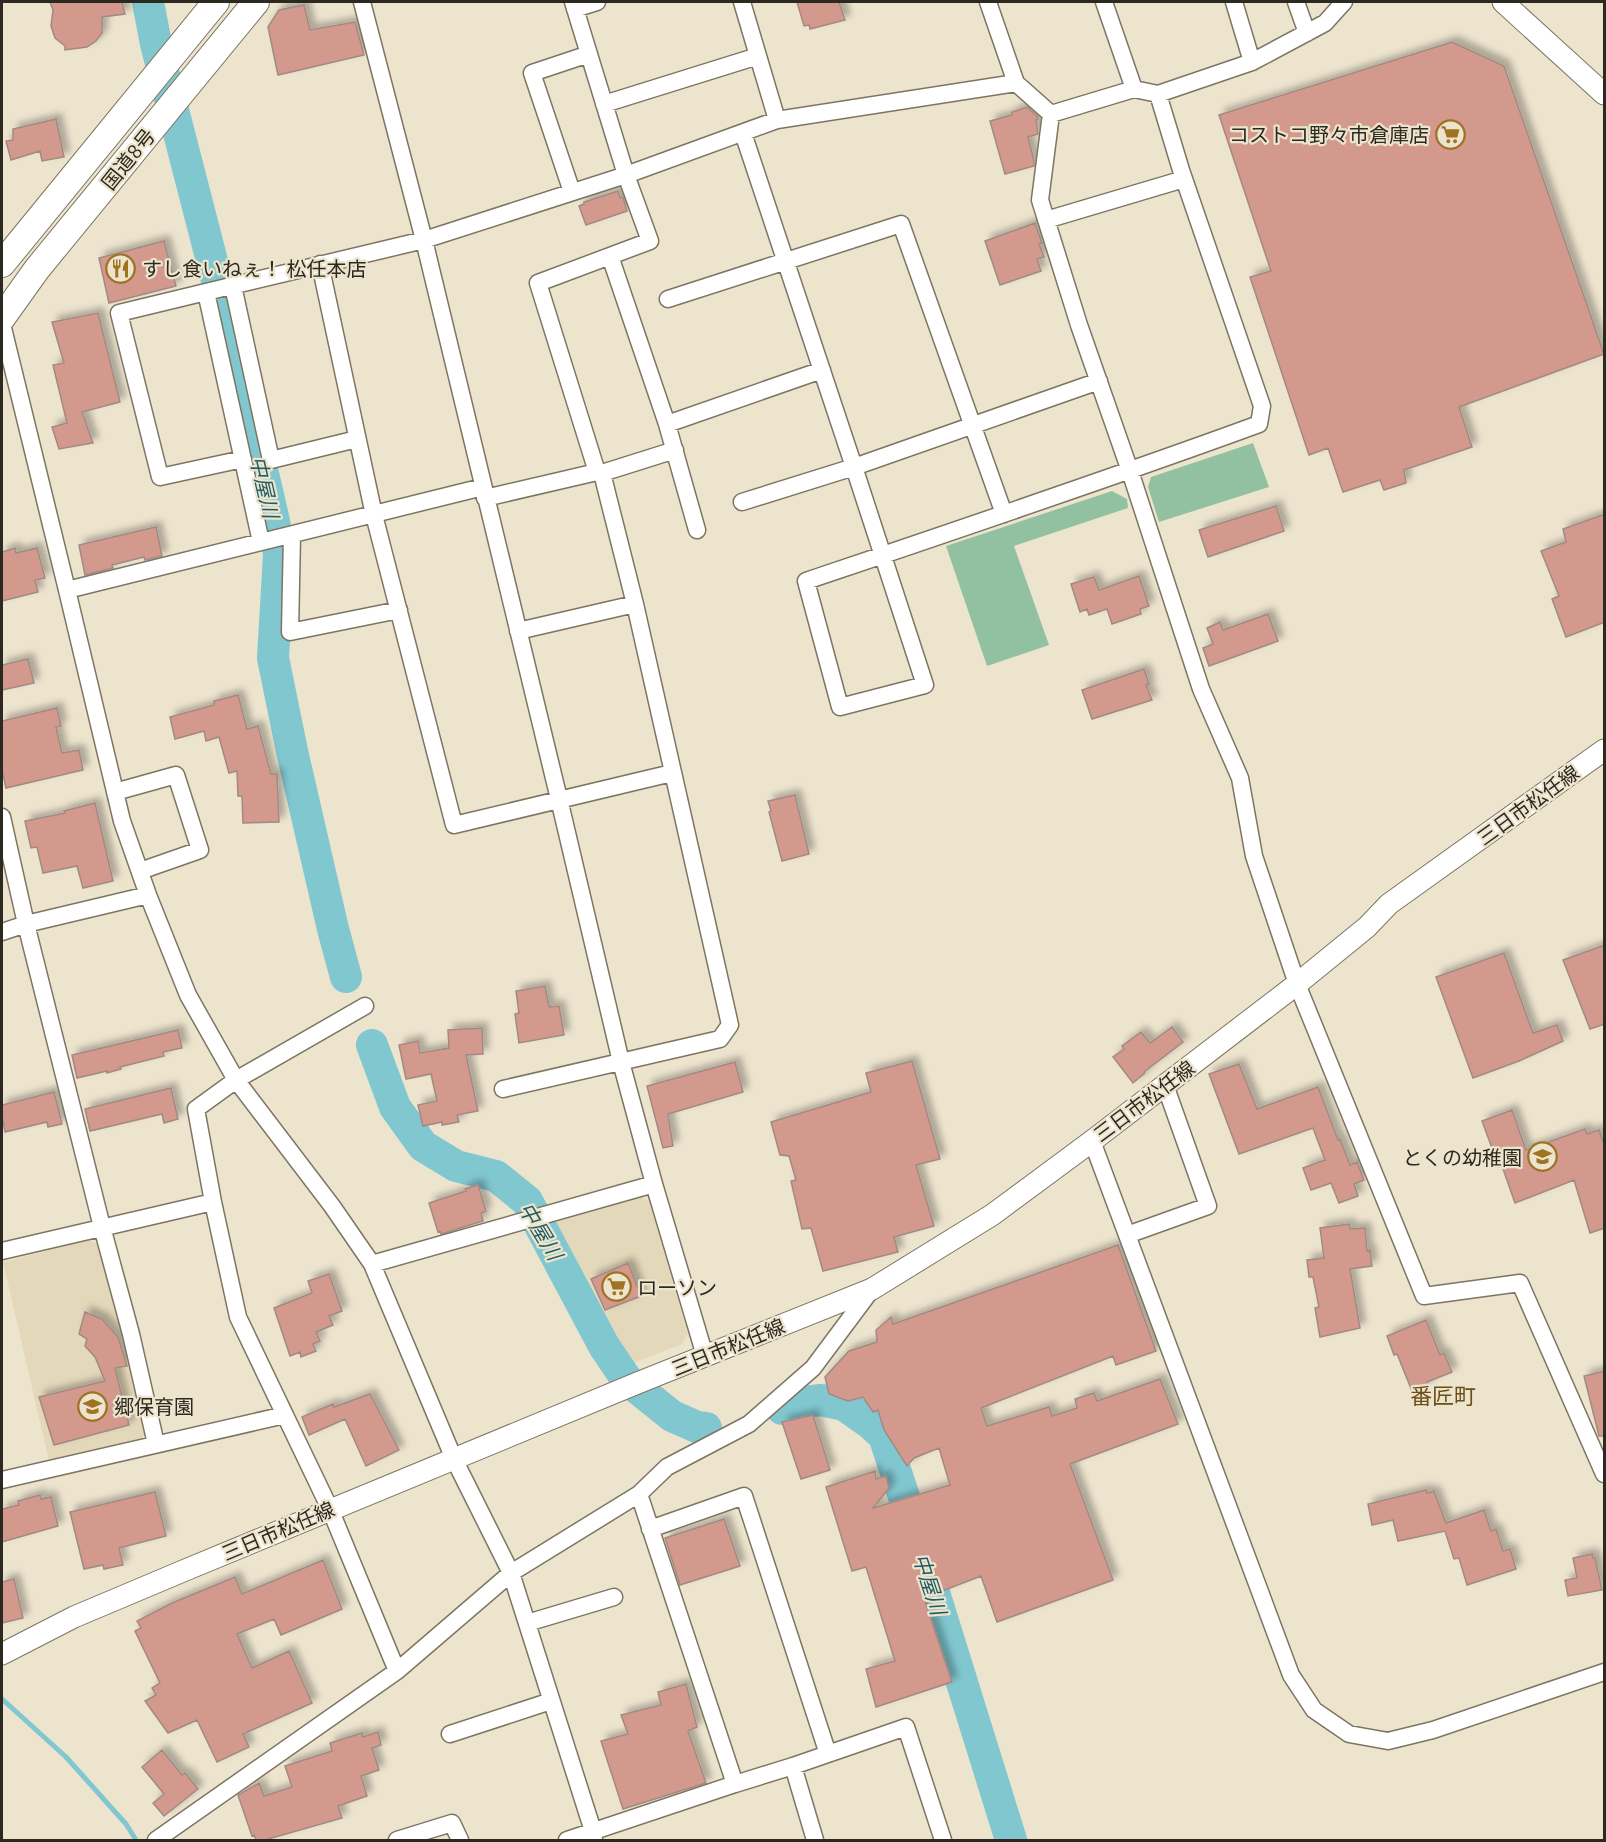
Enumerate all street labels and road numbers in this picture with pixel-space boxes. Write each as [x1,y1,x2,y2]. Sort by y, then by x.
street label: 国道8号 [97,124,159,194]
street label: 三日市松任線 [1473,760,1583,850]
street label: 三日市松任線 [1089,1056,1199,1146]
street label: 三日市松任線 [668,1314,788,1380]
street label: 三日市松任線 [218,1497,338,1565]

